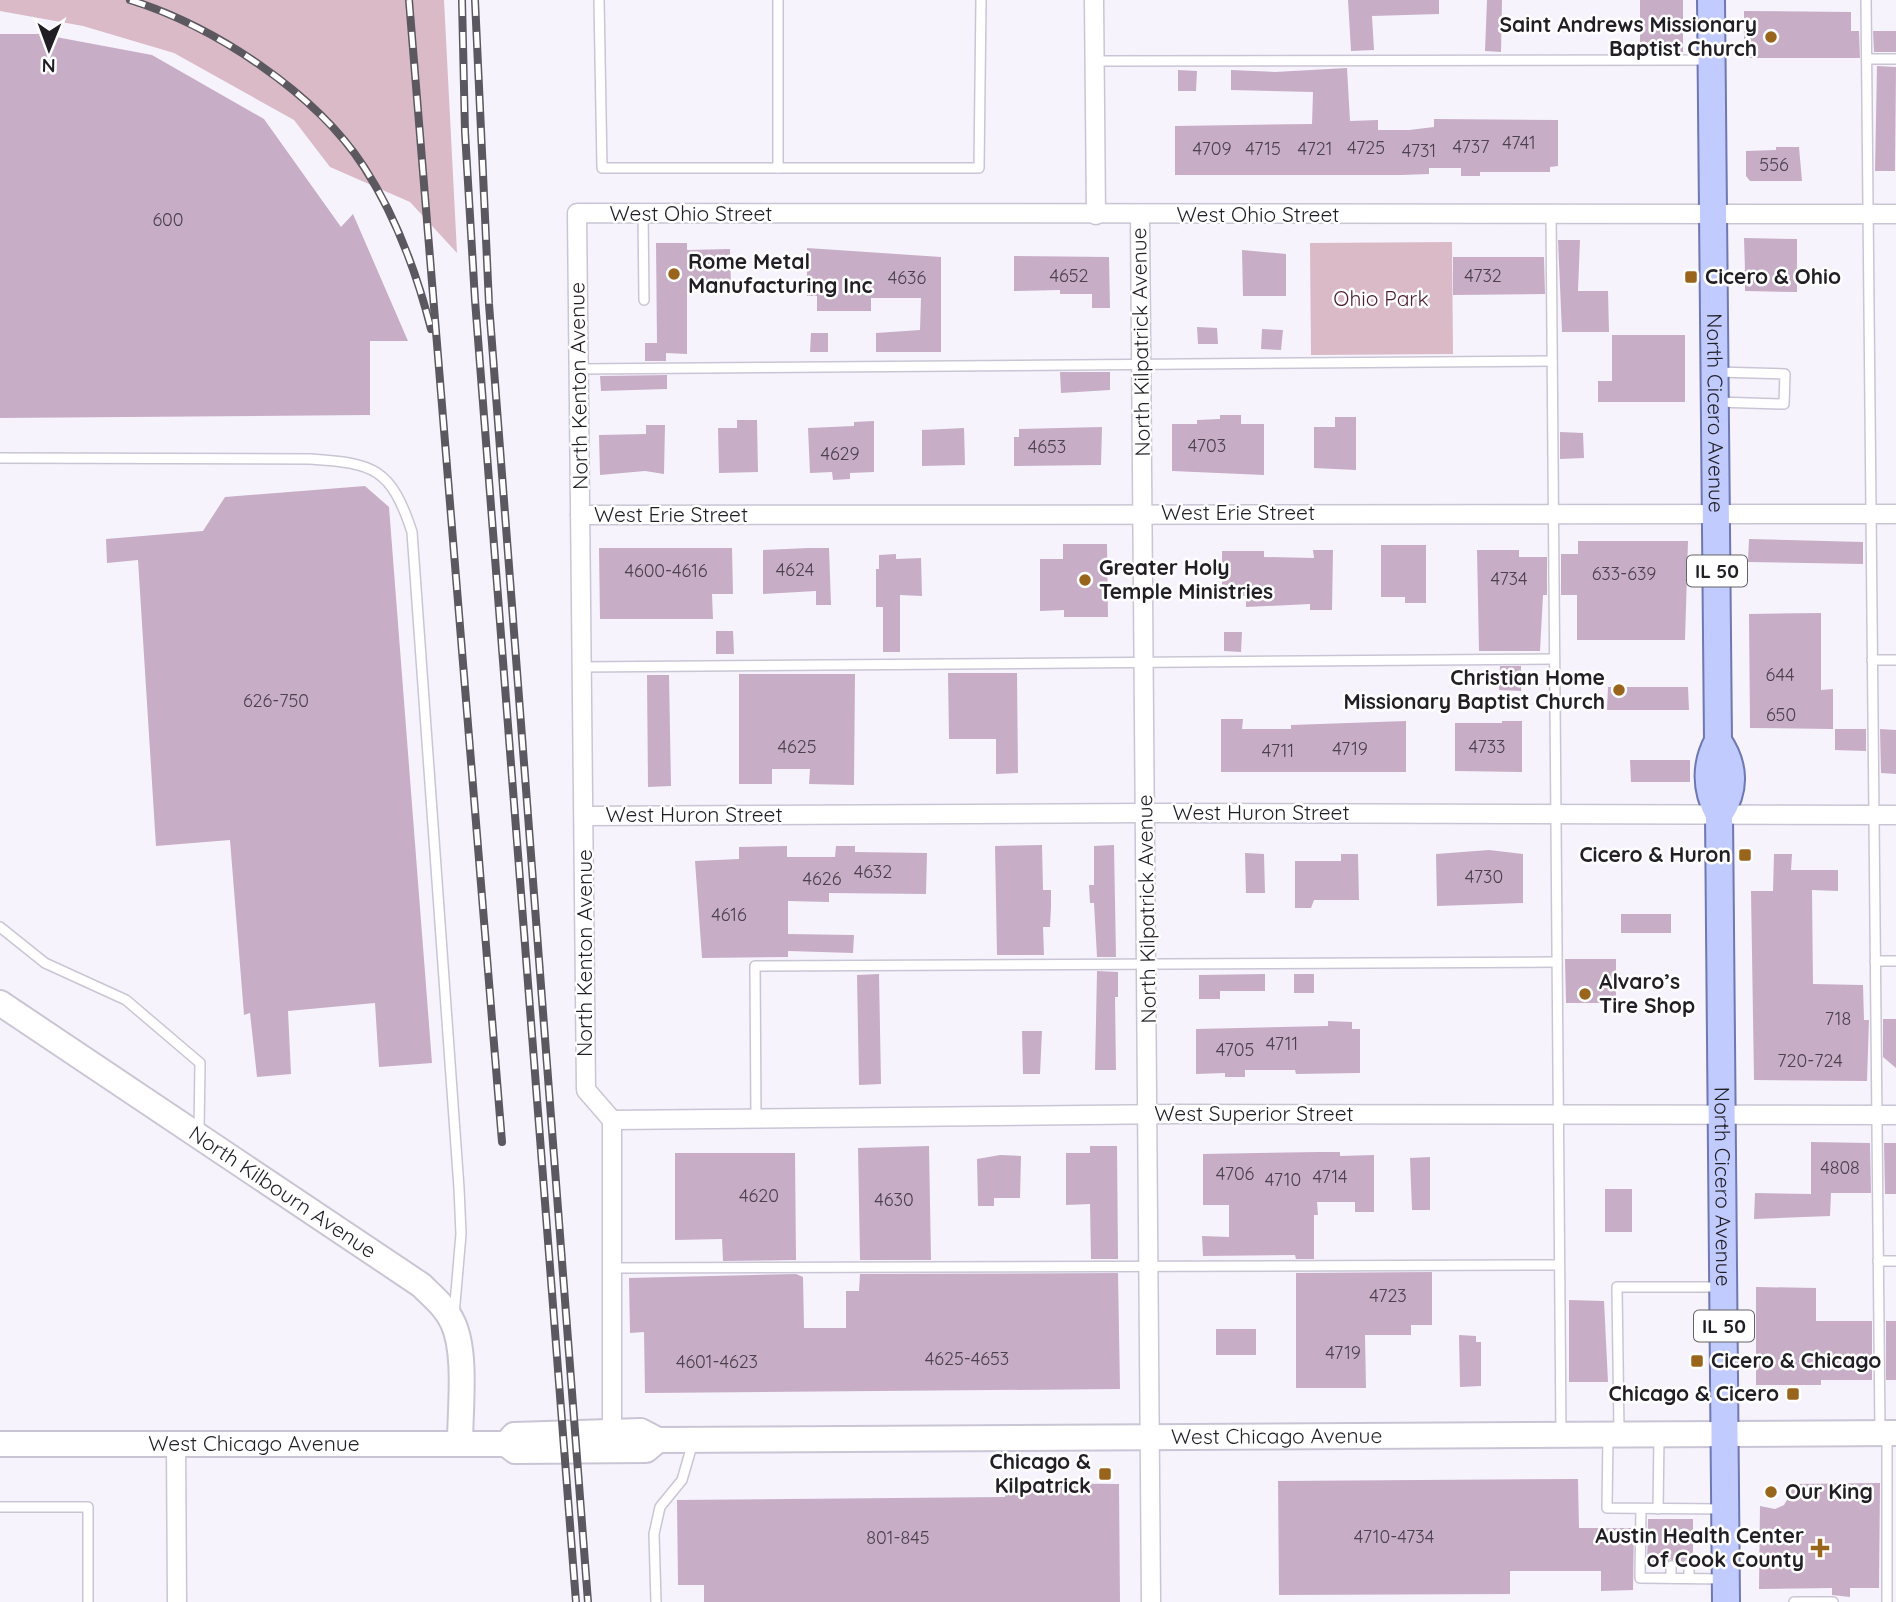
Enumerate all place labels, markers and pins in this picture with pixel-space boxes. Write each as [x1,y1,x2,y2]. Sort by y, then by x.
place label: Saint Andrews Missionary Baptist Church [1500,11,1757,61]
marker: Saint Andrews Missionary Baptist Church [1763,29,1779,45]
place label: Rome Metal Manufacturing Inc [688,248,873,298]
place label: Cicero & Ohio [1705,263,1841,289]
marker: Rome Metal Manufacturing Inc [666,266,682,282]
marker: Cicero & Ohio [1683,269,1699,285]
place label: Greater Holy Temple Ministries [1099,554,1273,604]
marker: Greater Holy Temple Ministries [1077,572,1093,588]
place label: Christian Home Missionary Baptist Church [1344,664,1605,714]
marker: Christian Home Missionary Baptist Church [1611,682,1627,698]
place label: Cicero & Huron [1579,841,1731,867]
marker: Cicero & Huron [1737,847,1753,863]
place label: Alvaro’s Tire Shop [1599,968,1695,1018]
marker: Alvaro’s Tire Shop [1577,986,1593,1002]
place label: Cicero & Chicago [1711,1347,1881,1373]
marker: Cicero & Chicago [1689,1353,1705,1369]
place label: Chicago & Cicero [1609,1380,1779,1406]
marker: Chicago & Cicero [1785,1386,1801,1402]
place label: Chicago & Kilpatrick [990,1448,1091,1498]
marker: Chicago & Kilpatrick [1097,1466,1113,1482]
place label: Our King [1785,1478,1873,1504]
marker: Our King [1763,1484,1779,1500]
place label: Austin Health Center of Cook County [1595,1522,1804,1572]
marker: Austin Health Center of Cook County [1810,1538,1830,1558]

